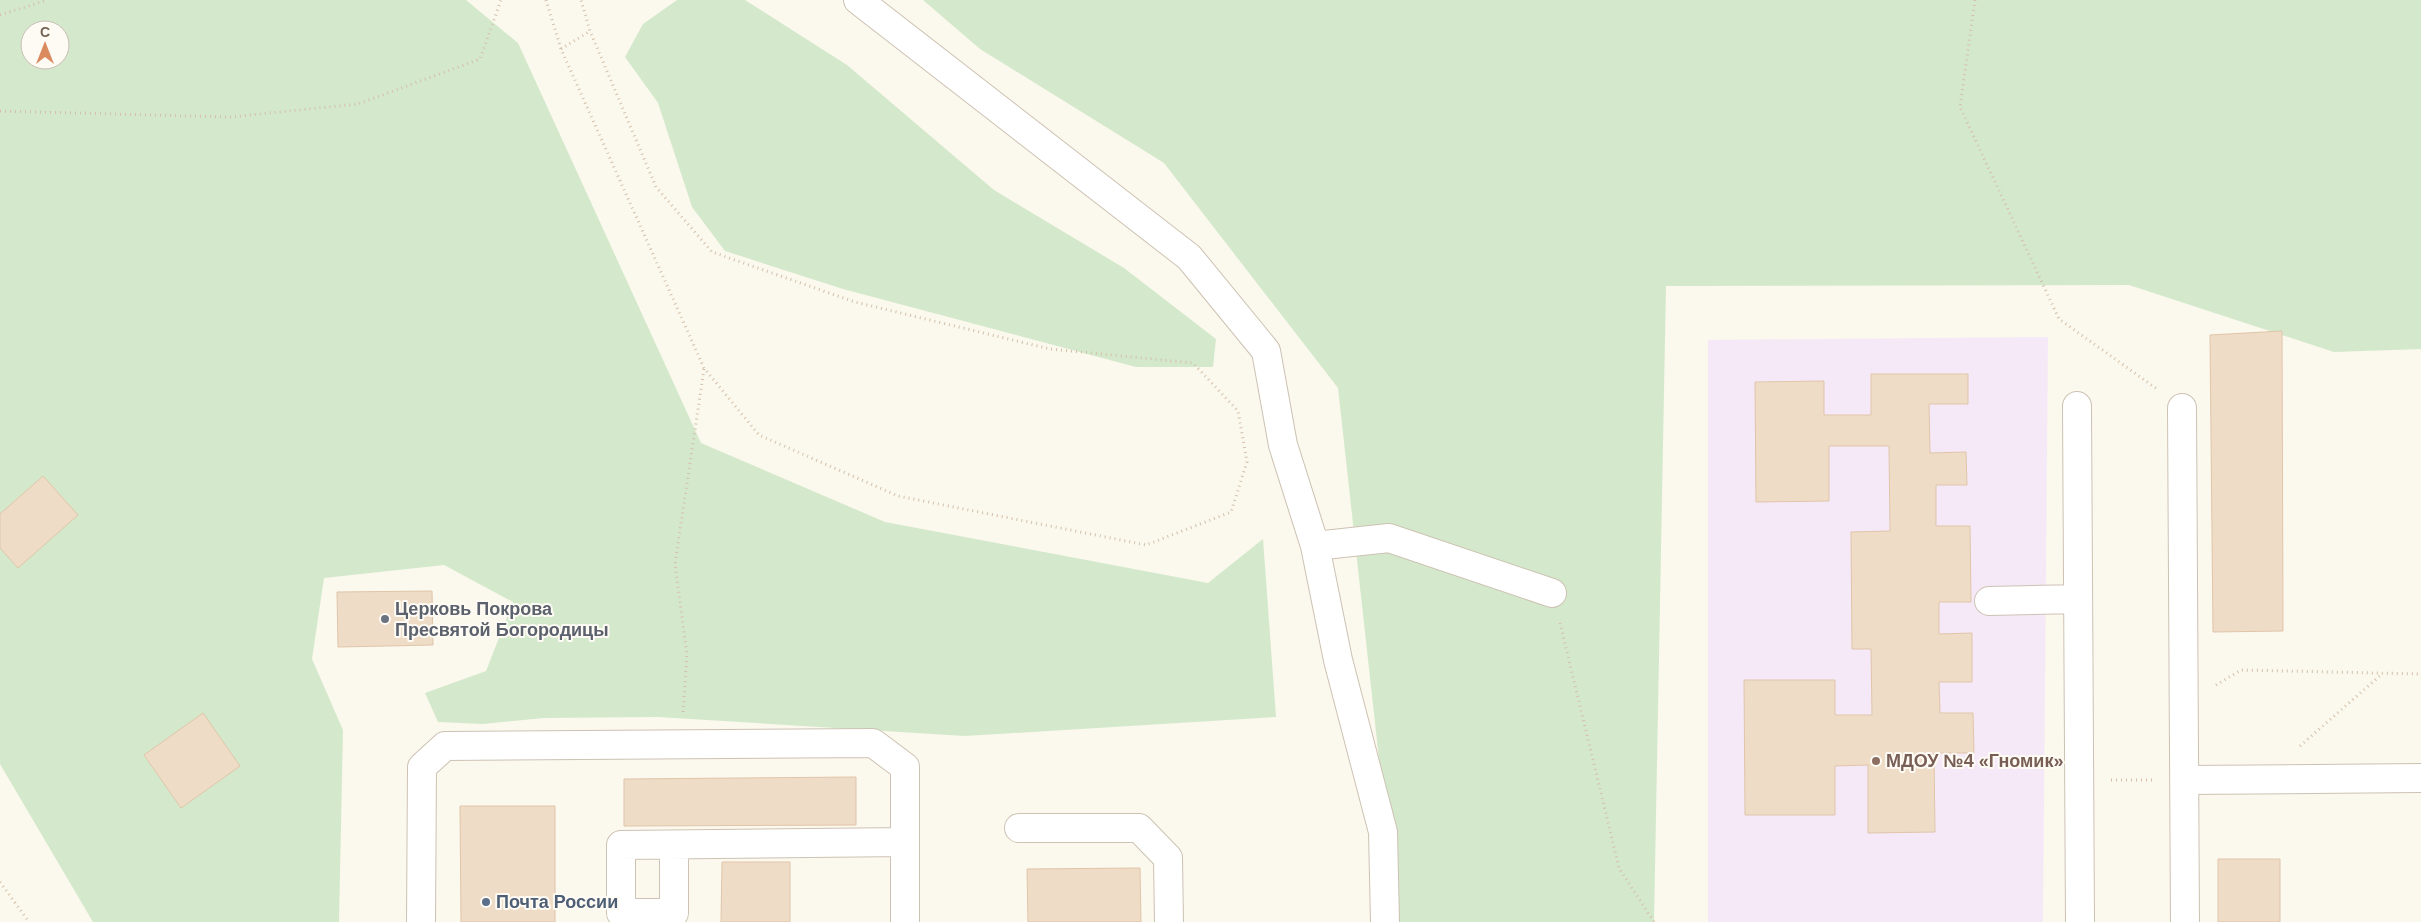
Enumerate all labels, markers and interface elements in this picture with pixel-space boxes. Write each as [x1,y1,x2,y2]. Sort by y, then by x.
north arrow [20,20,70,70]
text: С [40,24,50,40]
place label: Церковь Покрова Пресвятой Богородицы [395,599,609,640]
marker: Церковь Покрова Пресвятой Богородицы [379,613,391,625]
place label: МДОУ №4 «Гномик» [1886,751,2063,771]
marker: МДОУ №4 «Гномик» [1870,755,1882,767]
place label: Почта России [496,892,618,912]
marker: Почта России [480,896,492,908]

